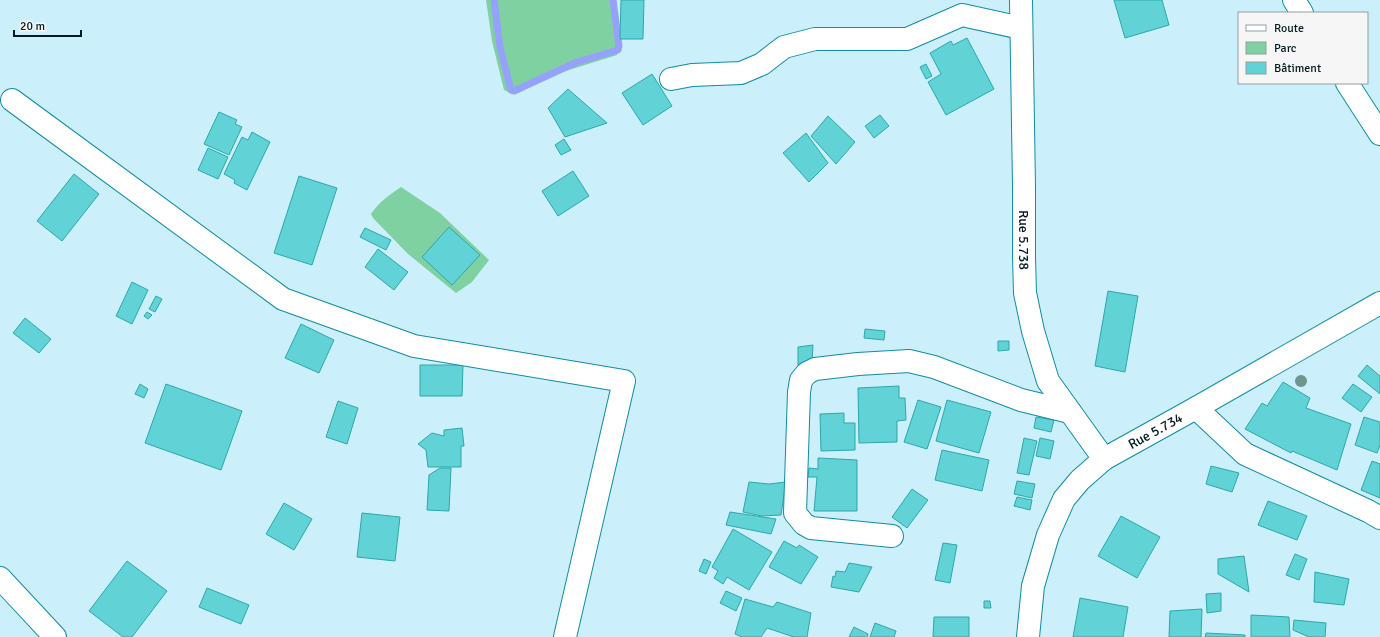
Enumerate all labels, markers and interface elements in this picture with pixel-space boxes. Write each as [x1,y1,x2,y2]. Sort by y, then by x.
scale bar [14,12,81,38]
legend [1238,12,1368,84]
text: 20 m [20,19,45,34]
text: Route [1274,21,1304,36]
text: Parc [1274,41,1297,56]
text: Bâtiment [1274,61,1321,76]
street label: Rue 5.738 [1015,210,1032,270]
street label: Rue 5.734 [1125,409,1186,453]

